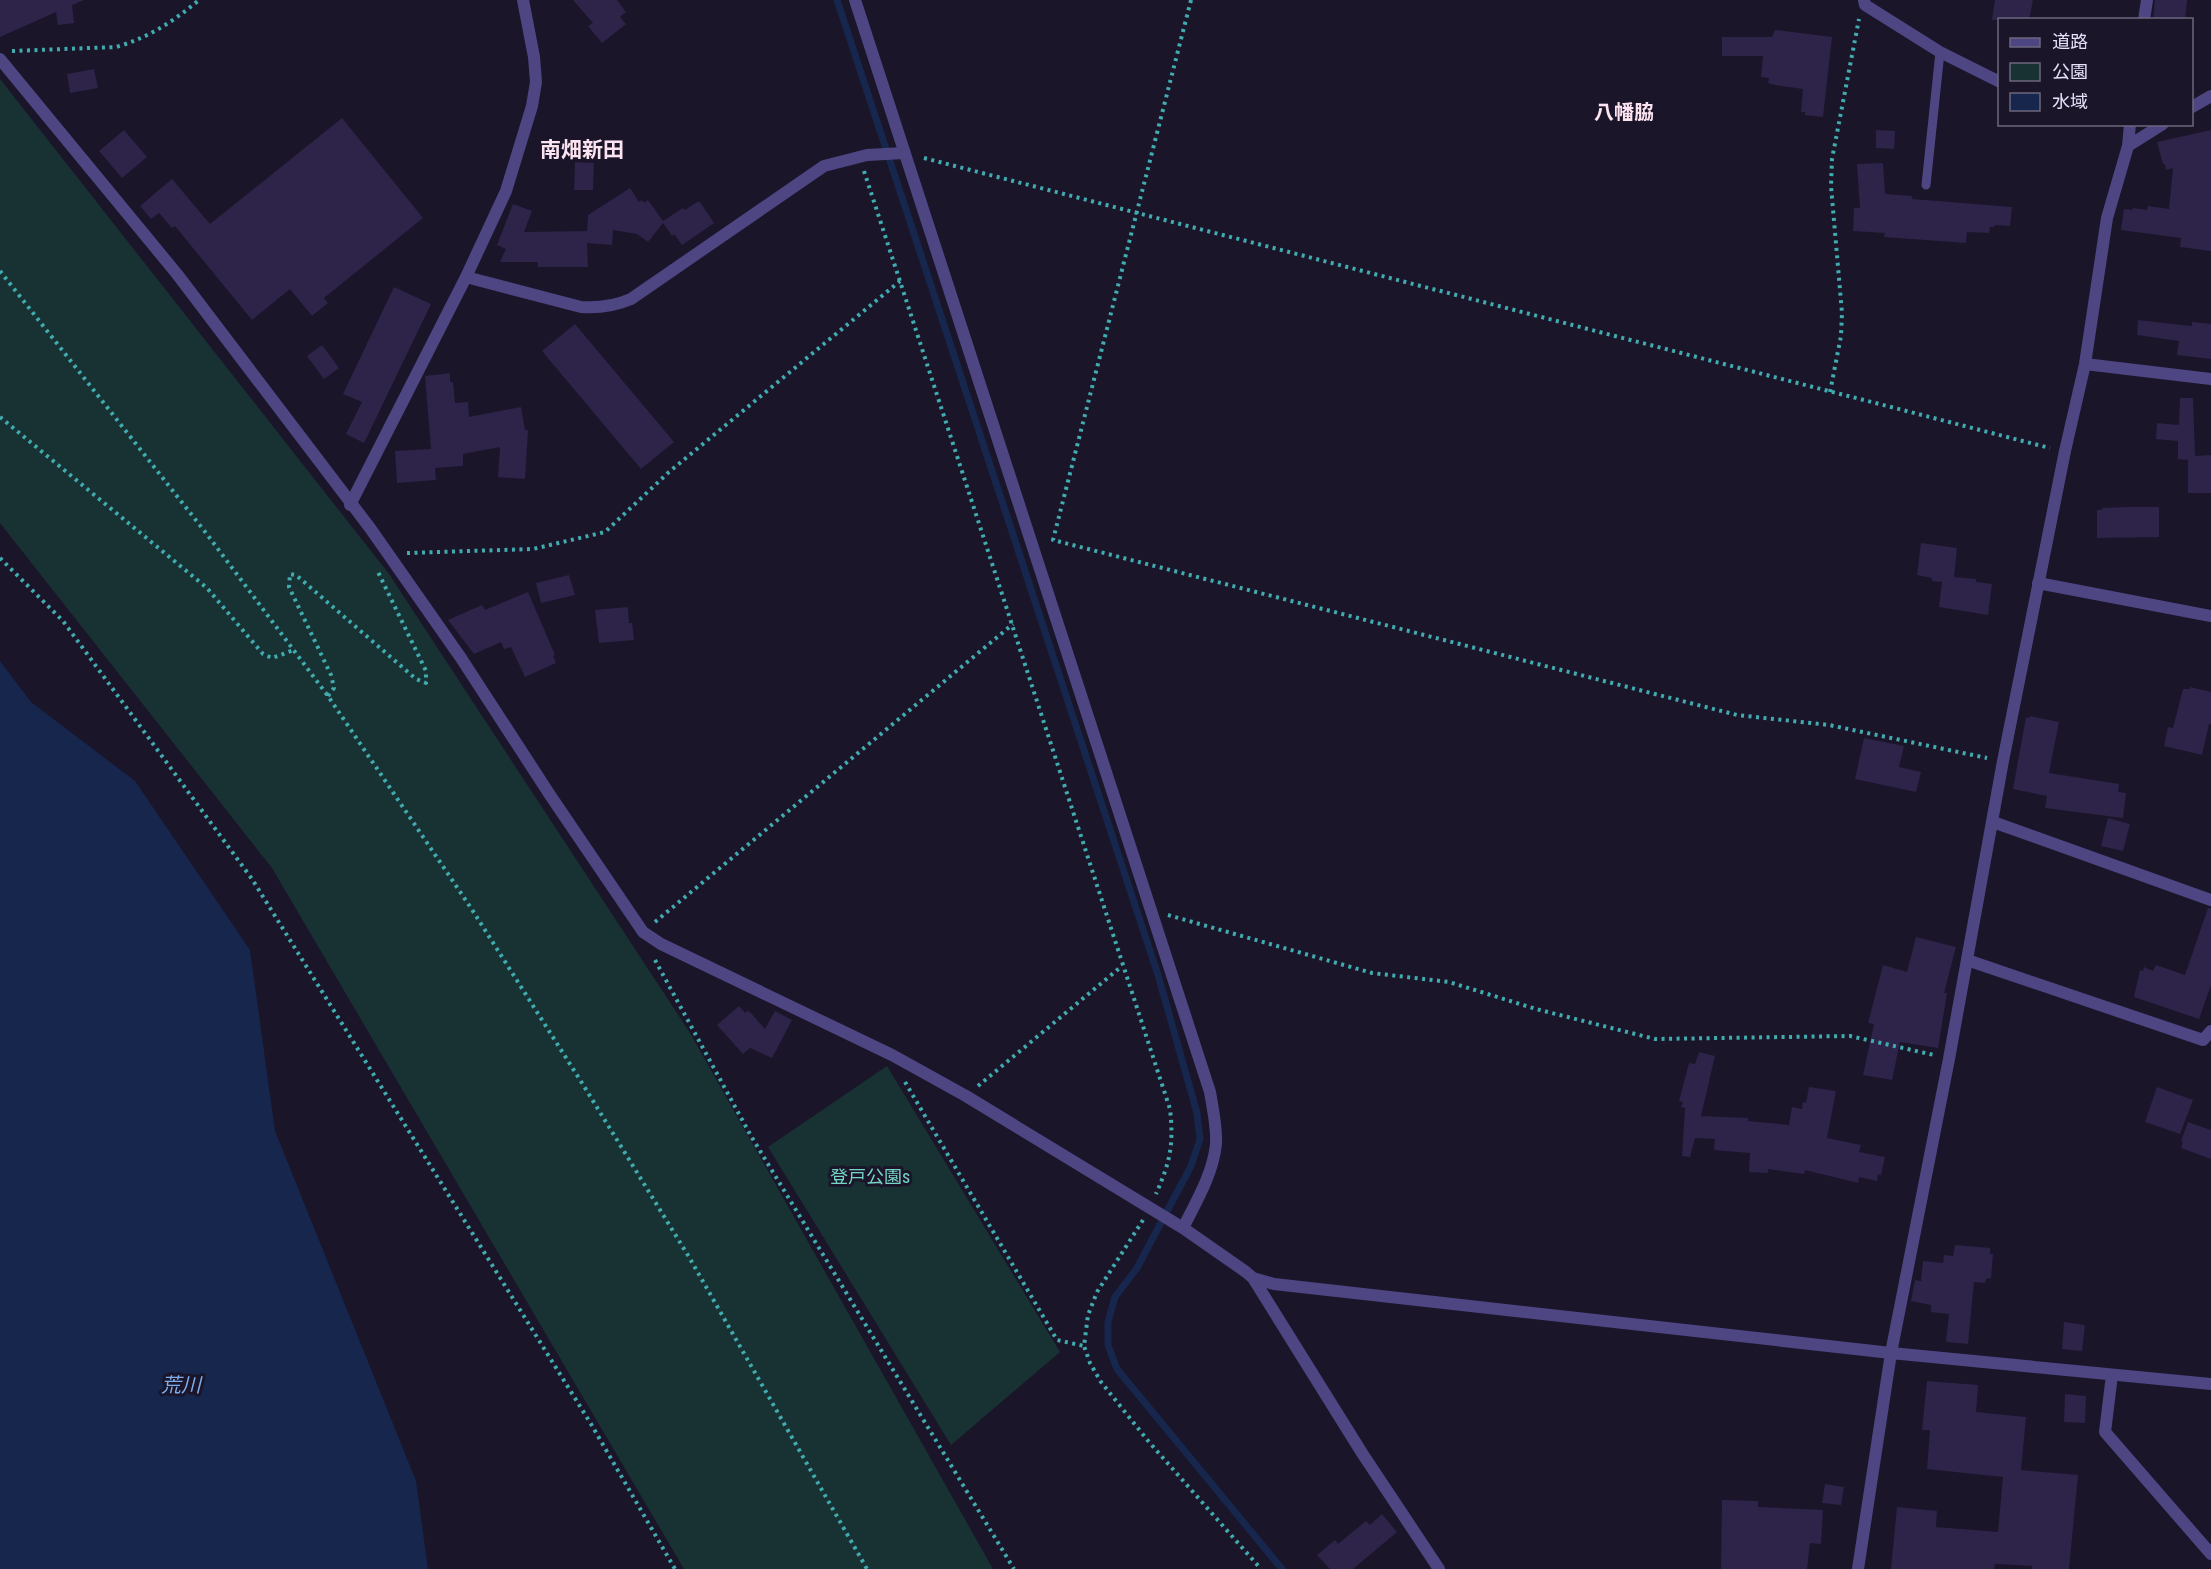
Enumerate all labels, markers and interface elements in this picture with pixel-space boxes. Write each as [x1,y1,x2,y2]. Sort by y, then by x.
legend [1998,18,2193,126]
text: 道路 [2052,31,2088,52]
text: 公園 [2052,61,2088,82]
text: 水域 [2052,91,2088,112]
district label: 八幡脇 [1594,100,1654,124]
district label: 南畑新田 [540,138,624,162]
park label: 登戸公園s [830,1166,910,1187]
water label: 荒川 [161,1373,203,1397]

